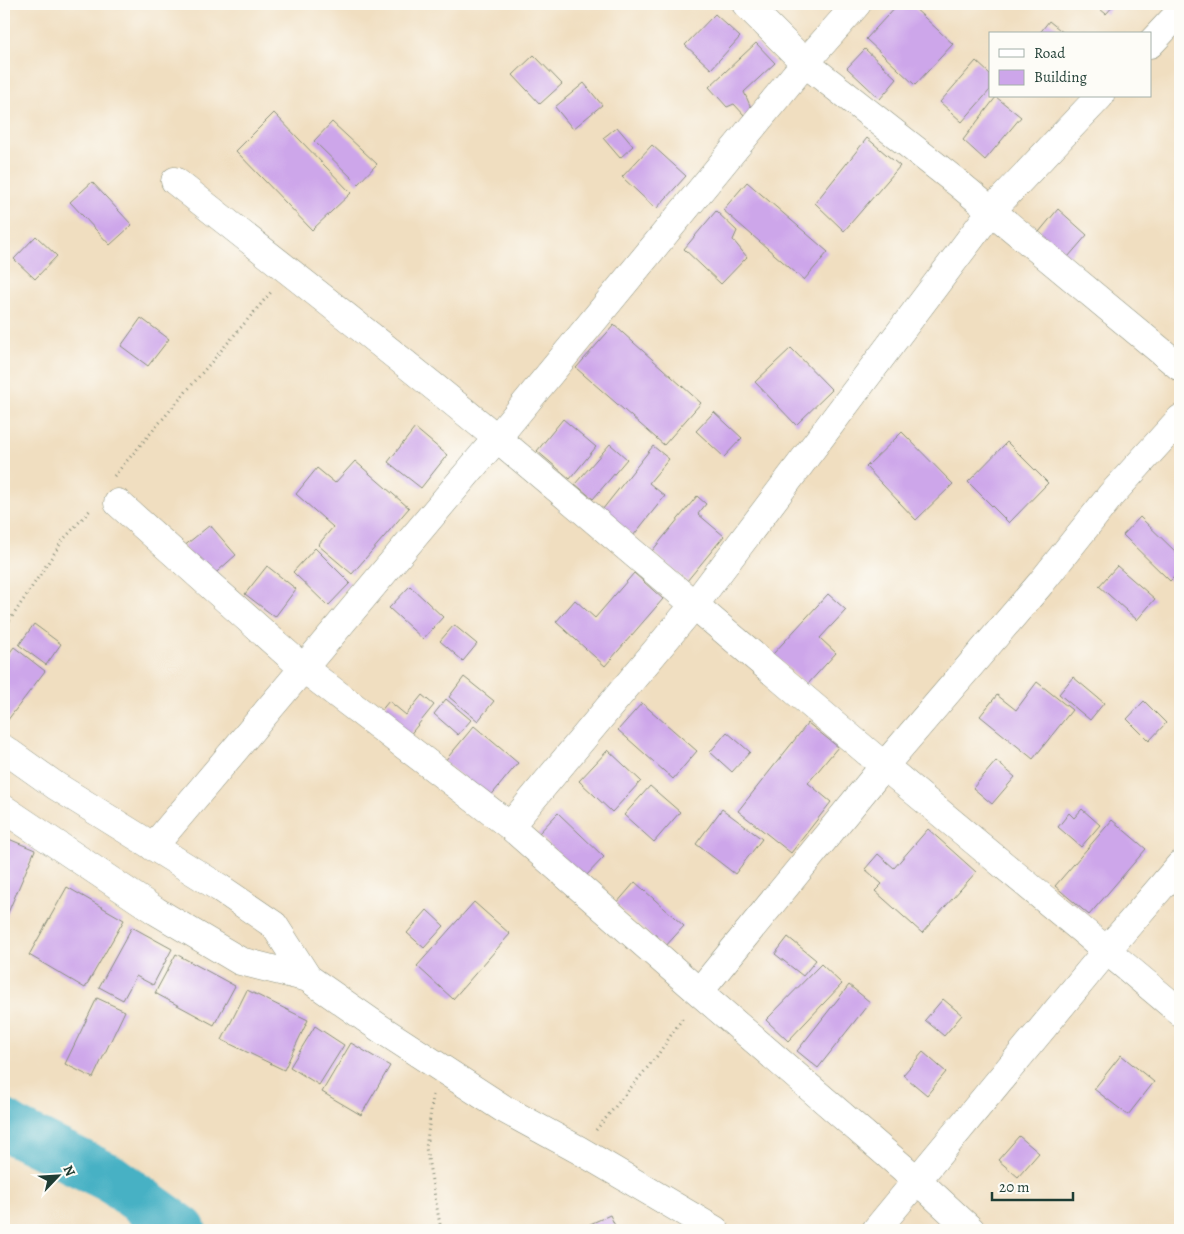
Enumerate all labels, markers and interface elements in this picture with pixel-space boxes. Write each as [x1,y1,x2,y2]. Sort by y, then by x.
legend [989,32,1152,98]
text: Road [1034,43,1066,63]
text: Building [1034,67,1087,87]
north arrow [32,1152,82,1202]
text: N [59,1162,80,1179]
scale bar [992,1169,1073,1201]
text: 20 m [999,1177,1030,1197]

